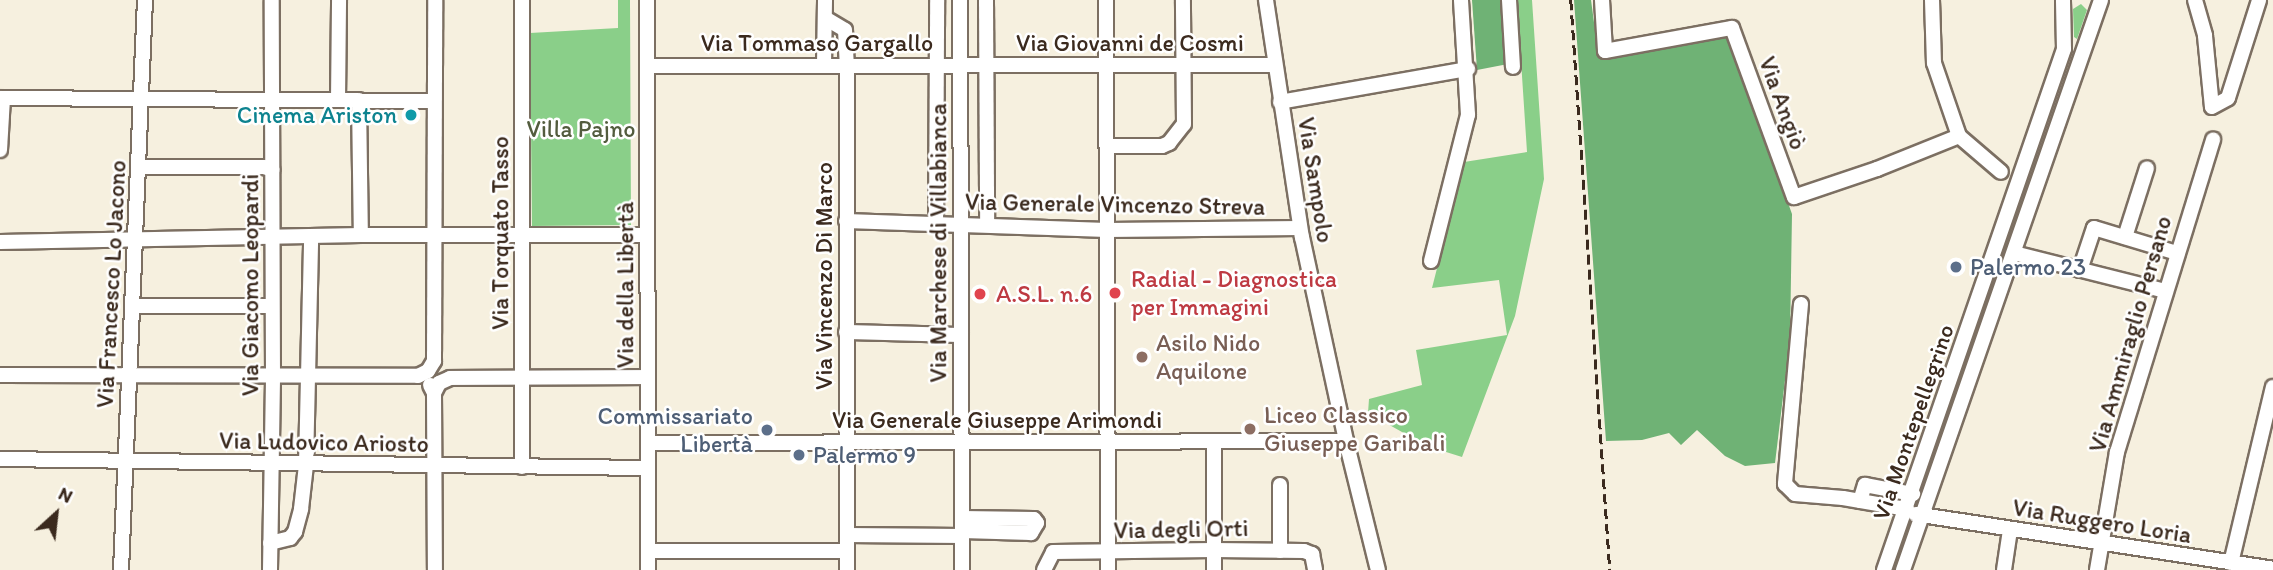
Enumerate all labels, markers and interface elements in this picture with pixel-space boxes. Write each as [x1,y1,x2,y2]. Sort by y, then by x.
street label: Via Tommaso Gargallo [703,29,931,57]
street label: Via Giovanni de Cosmi [1016,29,1244,57]
street label: Via Angiò [1753,52,1813,154]
place label: Cinema Ariston [237,101,397,129]
street label: Via Marchese di Villabianca [924,103,952,383]
marker: Cinema Ariston [403,107,419,123]
park label: Villa Pajno [527,115,635,143]
street label: Via Sampolo [1292,115,1340,245]
street label: Via Torquato Tasso [486,137,514,329]
street label: Via Francesco Lo Jacono [90,159,132,409]
street label: Via Vincenzo Di Marco [810,162,838,390]
street label: Via Giacomo Leopardi [236,174,264,396]
street label: Via Generale Vincenzo Streva [965,187,1265,221]
street label: Via della Libertà [611,202,639,368]
street label: Via Ammiraglio Persano [2082,212,2178,456]
place label: Palermo 23 [1970,253,2086,281]
marker: Palermo 23 [1948,259,1964,275]
place label: Radial - Diagnostica per Immagini [1131,265,1337,321]
place label: A.S.L. n.6 [996,280,1092,308]
marker: Radial - Diagnostica per Immagini [1105,283,1125,303]
marker: A.S.L. n.6 [970,284,990,304]
street label: Via Montepellegrino [1866,320,1960,524]
place label: Asilo Nido Aquilone [1156,329,1260,385]
marker: Asilo Nido Aquilone [1134,349,1150,365]
place label: Liceo Classico Giuseppe Garibali [1264,401,1446,457]
place label: Commissariato Libertà [597,402,753,458]
street label: Via Generale Giuseppe Arimondi [832,406,1162,434]
marker: Liceo Classico Giuseppe Garibali [1242,421,1258,437]
marker: Commissariato Libertà [759,422,775,438]
street label: Via Ludovico Ariosto [219,426,429,458]
place label: Palermo 9 [813,441,916,469]
marker: Palermo 9 [791,447,807,463]
north arrow [21,479,91,549]
text: N [55,482,77,508]
street label: Via Ruggero Loria [2010,493,2194,549]
street label: Via degli Orti [1113,513,1249,545]

